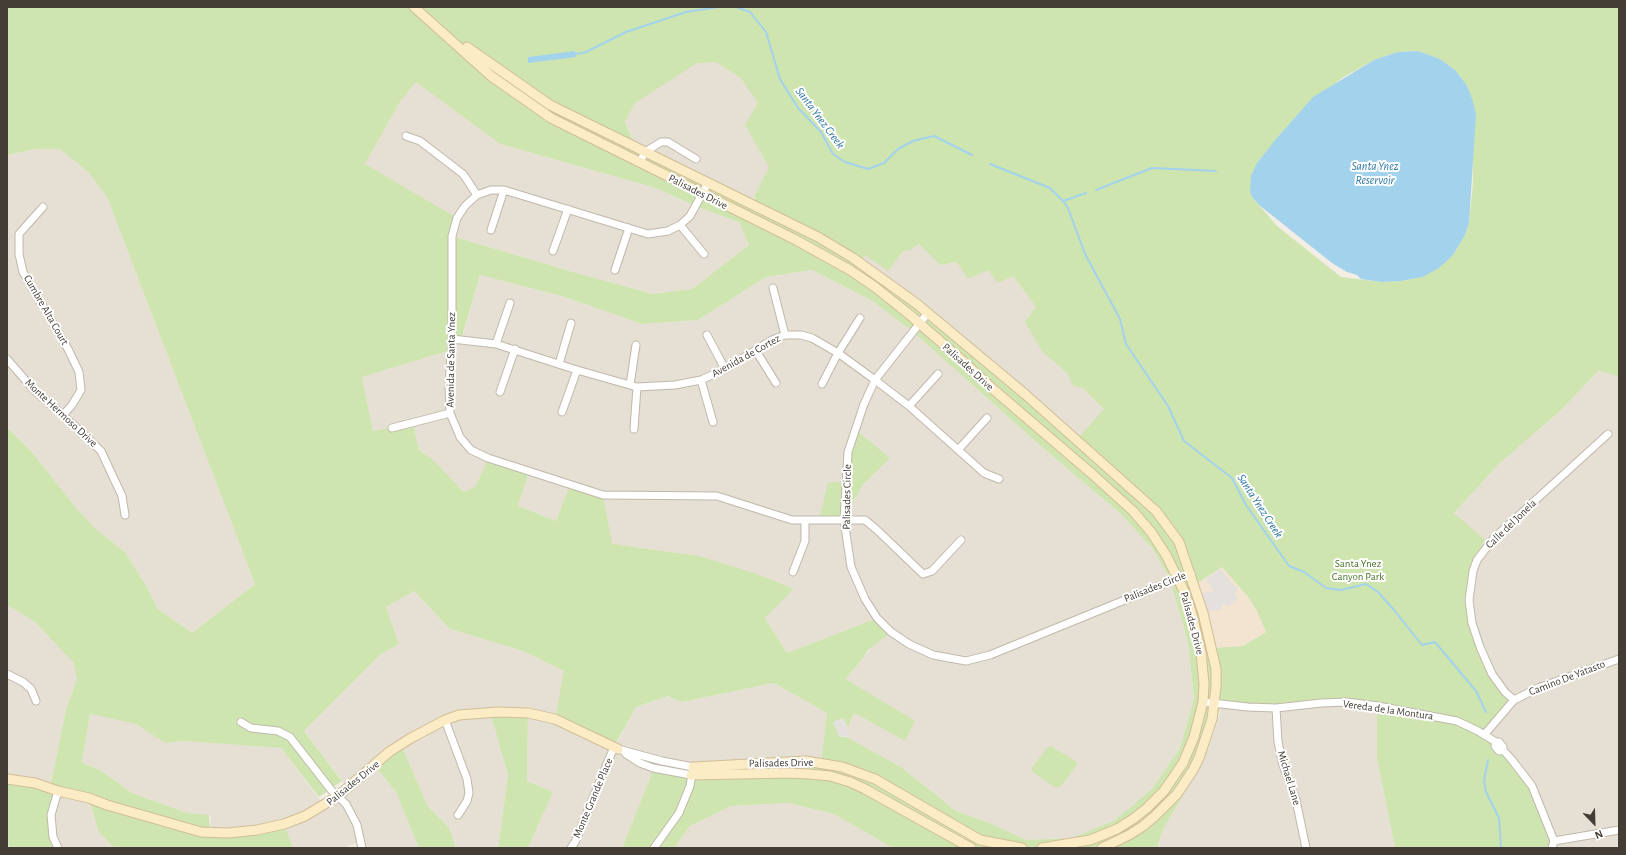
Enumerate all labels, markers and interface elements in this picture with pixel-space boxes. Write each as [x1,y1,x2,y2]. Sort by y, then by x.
water label: Santa Ynez Creek [792,84,848,152]
water label: Santa Ynez Reservoir [1351,159,1399,187]
street label: Palisades Drive [666,171,730,213]
street label: Cumbre Alta Court [21,273,71,347]
street label: Avenida de Santa Ynez [444,312,458,408]
street label: Avenida de Cortez [709,332,783,380]
street label: Palisades Drive [940,340,996,394]
street label: Monte Hermoso Drive [22,376,100,450]
street label: Palisades Circle [840,464,854,530]
water label: Santa Ynez Creek [1234,471,1286,541]
street label: Calle del Jonela [1483,497,1539,551]
park label: Santa Ynez Canyon Park [1332,557,1384,583]
street label: Palisades Circle [1122,569,1188,605]
street label: Palisades Drive [1177,590,1207,656]
street label: Camino De Yatasto [1527,657,1607,699]
street label: Vereda de la Montura [1342,697,1434,723]
street label: Michael Lane [1274,749,1304,807]
street label: Monte Grande Place [570,756,616,840]
street label: Palisades Drive [749,756,813,770]
street label: Palisades Drive [324,758,382,808]
north arrow [1574,803,1614,843]
text: N [1593,828,1605,841]

